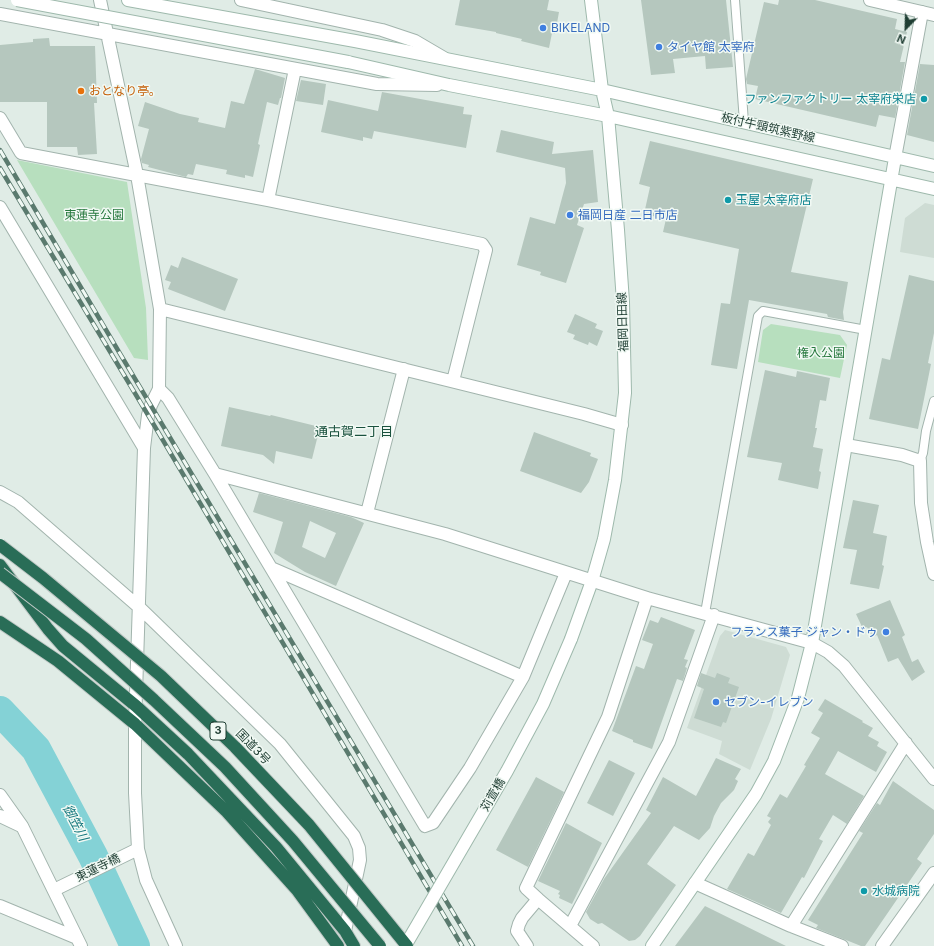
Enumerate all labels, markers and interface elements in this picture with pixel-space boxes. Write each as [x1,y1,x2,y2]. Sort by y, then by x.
north arrow [886,8,926,48]
place label: BIKELAND [551,21,610,35]
marker: BIKELAND [538,23,548,33]
text: N [895,31,908,47]
place label: タイヤ館 太宰府 [667,40,754,54]
marker: タイヤ館 太宰府 [654,42,664,52]
place label: おとなり亭。 [89,84,161,98]
marker: おとなり亭。 [76,86,86,96]
place label: ファンファクトリー 太宰府栄店 [745,92,916,106]
marker: ファンファクトリー 太宰府栄店 [919,94,929,104]
street label: 板付牛頸筑紫野線 [720,110,816,146]
place label: 玉屋 太宰府店 [736,193,811,207]
marker: 玉屋 太宰府店 [723,195,733,205]
park label: 東蓮寺公園 [64,208,124,222]
place label: 福岡日産 二日市店 [578,208,677,222]
marker: 福岡日産 二日市店 [565,210,575,220]
street label: 福岡日田線 [615,292,631,352]
park label: 権入公園 [797,346,845,360]
district label: 通古賀二丁目 [315,424,393,440]
place label: フランス菓子 ジャン・ドゥ [731,625,878,639]
marker: フランス菓子 ジャン・ドゥ [881,627,891,637]
place label: セブン-イレブン [724,695,814,709]
marker: セブン-イレブン [711,697,721,707]
road number: 3 [210,722,226,740]
street label: 国道3号 [233,726,273,768]
street label: 苅萱橋 [478,776,508,814]
water label: 御笠川 [59,802,91,844]
street label: 東蓮寺橋 [73,851,123,885]
place label: 水城病院 [872,884,920,898]
marker: 水城病院 [859,886,869,896]

